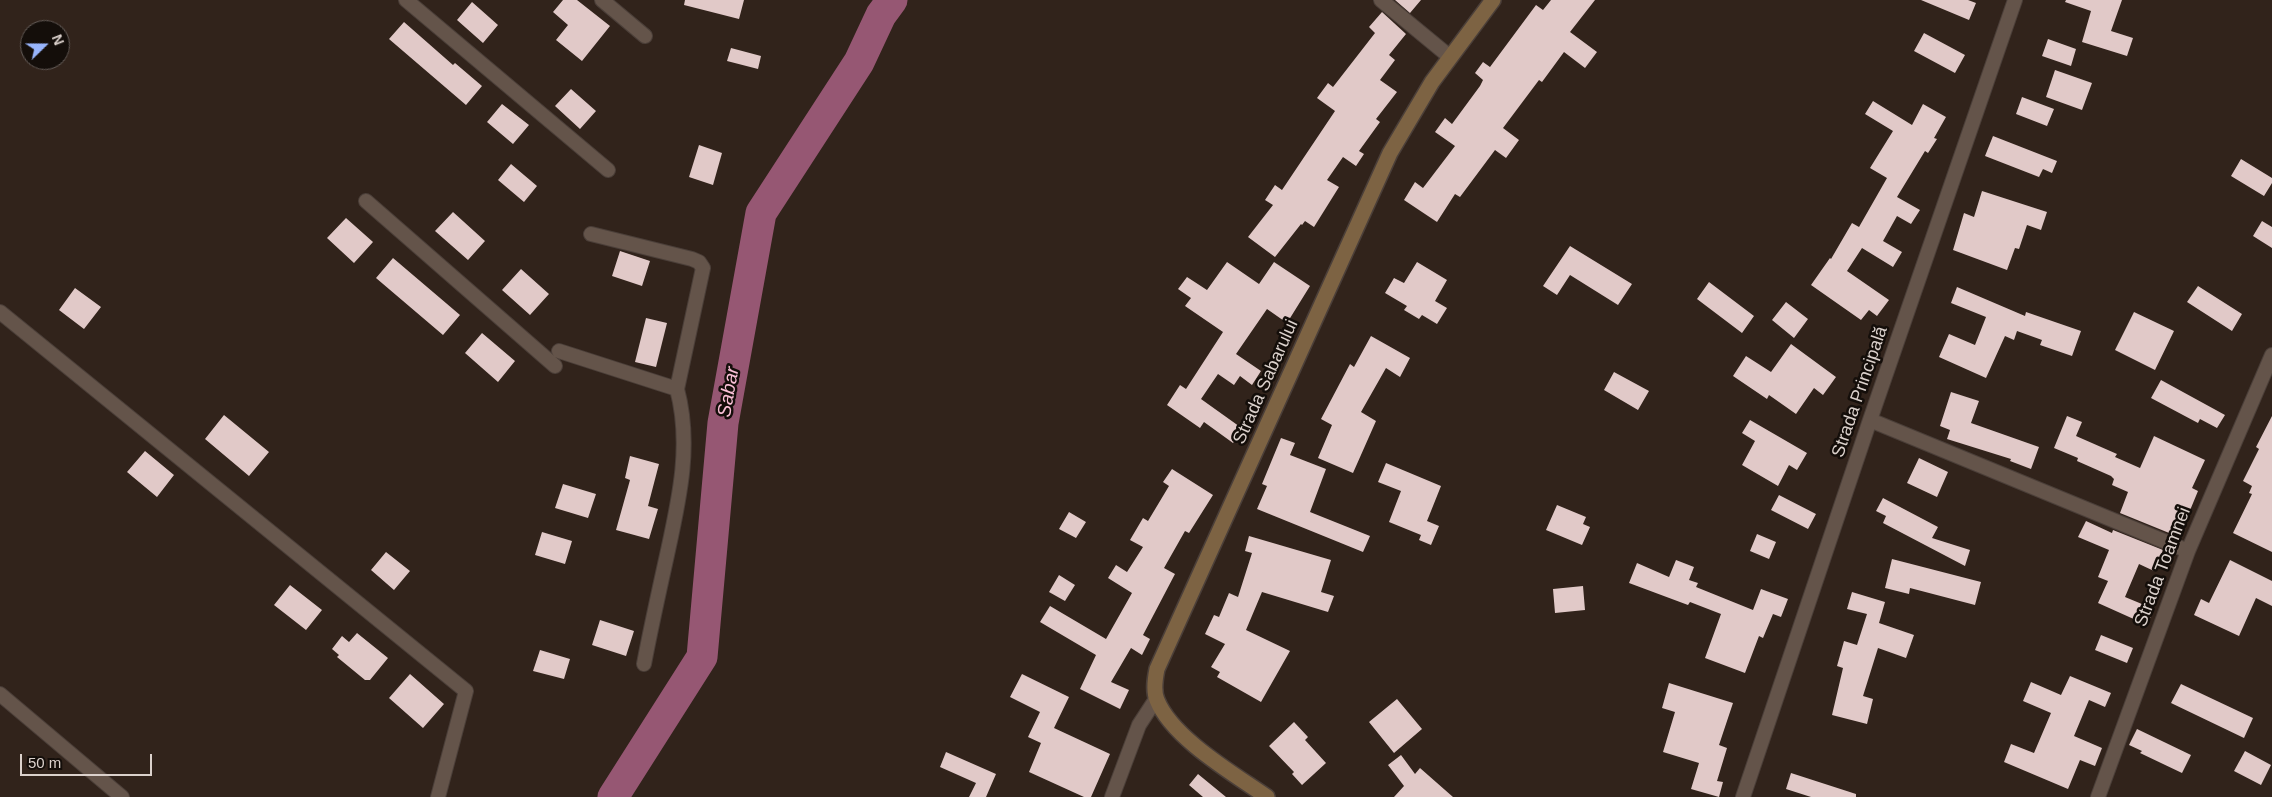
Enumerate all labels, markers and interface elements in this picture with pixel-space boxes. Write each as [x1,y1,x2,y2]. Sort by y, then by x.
north arrow [20,20,70,70]
text: N [49,32,67,47]
street label: Strada Sabarului [1229,316,1303,448]
street label: Strada Principală [1827,324,1893,460]
water label: Sabar [713,365,745,419]
street label: Strada Toamnei [2130,504,2196,630]
scale bar [22,744,155,776]
text: 50 m [28,754,61,771]

